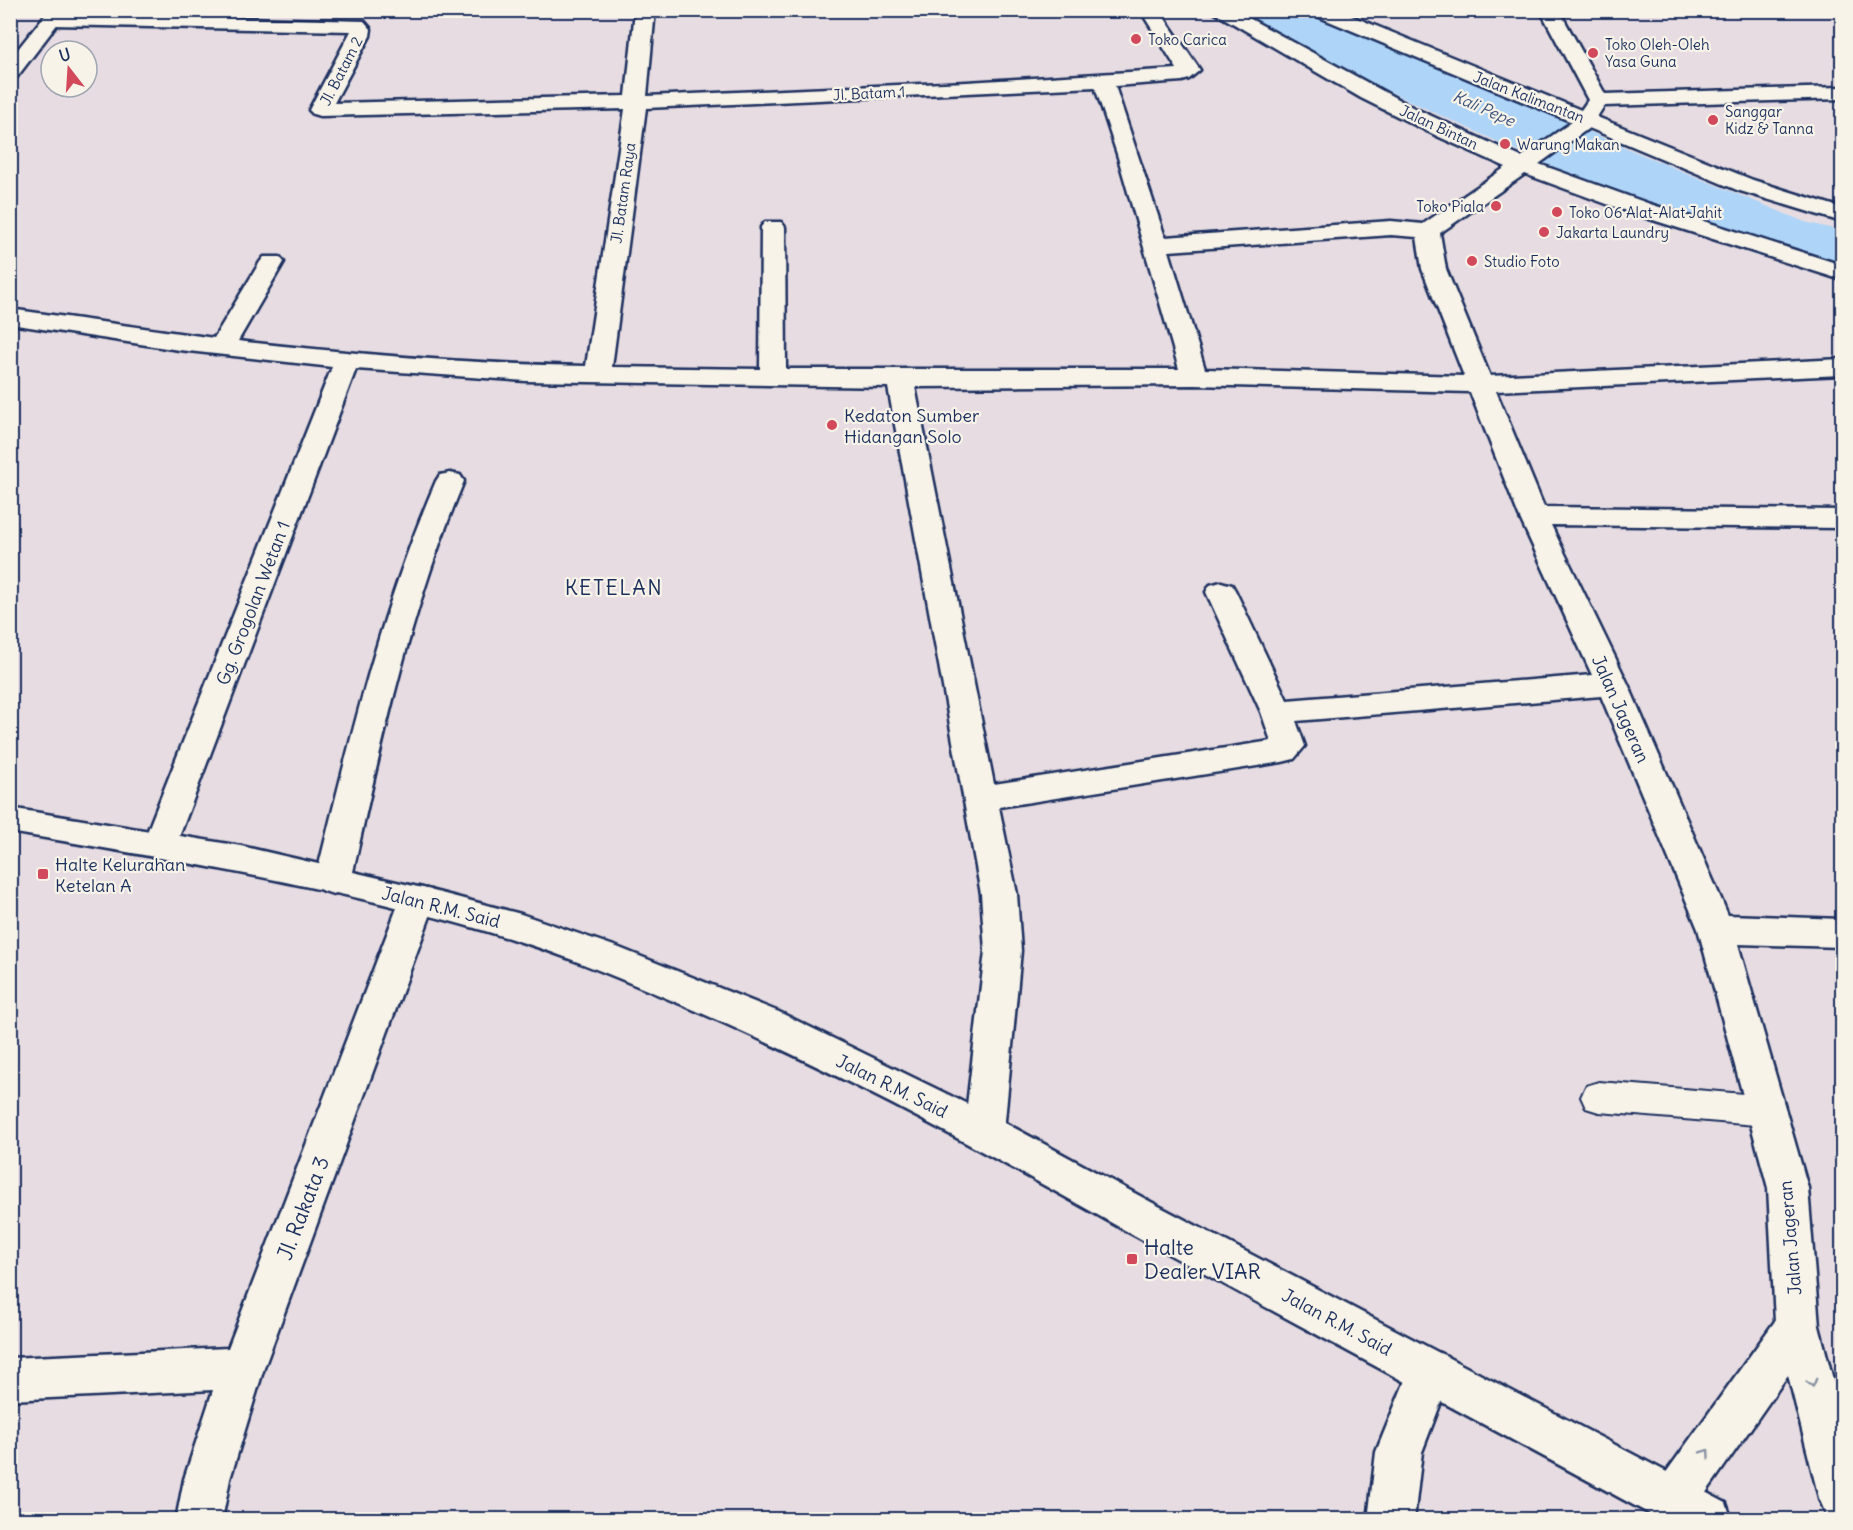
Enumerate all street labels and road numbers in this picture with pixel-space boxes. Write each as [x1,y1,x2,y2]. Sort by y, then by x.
street label: Jl. Batam 2 [316,33,366,109]
street label: Jalan Kalimantan [1471,67,1587,127]
street label: Jl. Batam 1 [832,82,906,104]
street label: Jalan Bintan [1397,101,1482,154]
street label: Jl. Batam Raya [607,141,640,245]
street label: Gg. Grogolan Wetan 1 [211,518,295,688]
street label: Jalan Jageran [1587,652,1655,766]
street label: Jalan R.M. Said [379,881,503,933]
street label: Jalan R.M. Said [833,1049,952,1123]
street label: Jl. Rakata 3 [271,1152,335,1264]
street label: Jalan Jageran [1774,1180,1806,1296]
street label: Jalan R.M. Said [1278,1283,1396,1361]

